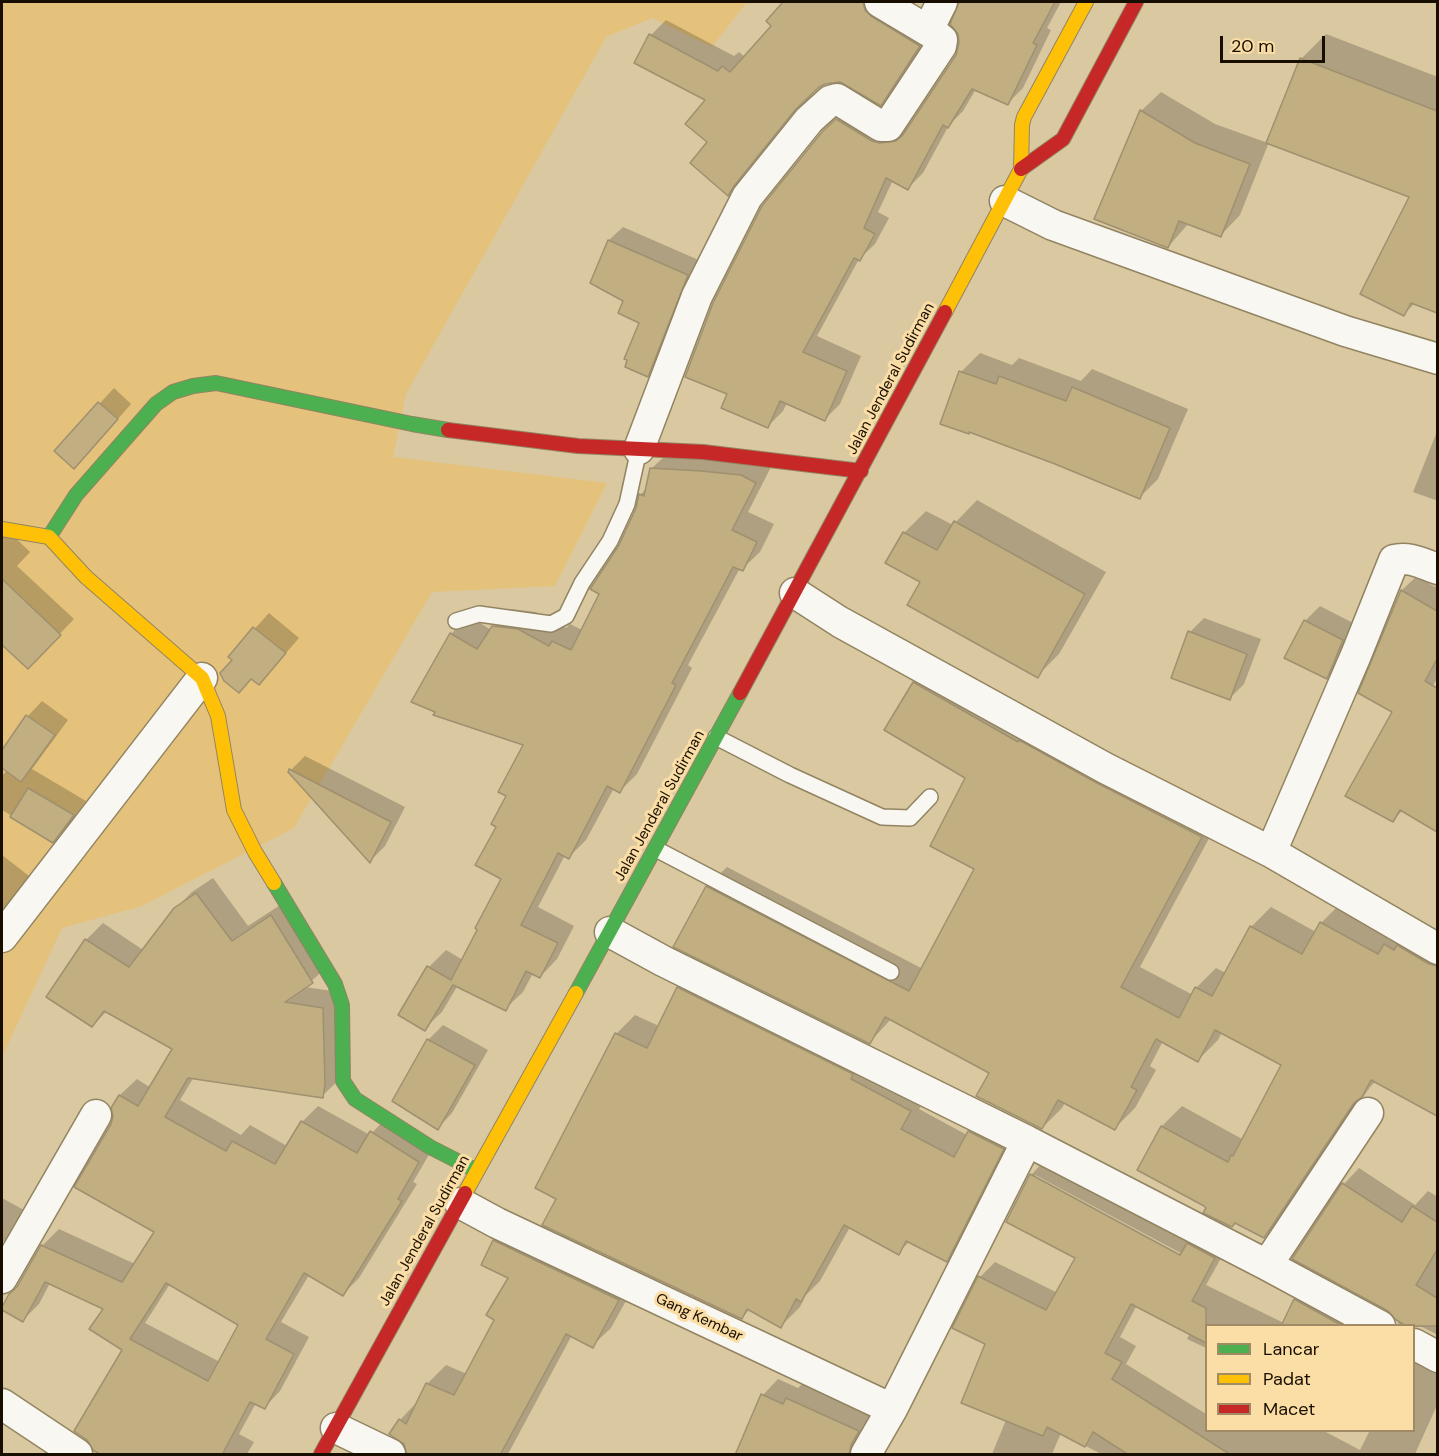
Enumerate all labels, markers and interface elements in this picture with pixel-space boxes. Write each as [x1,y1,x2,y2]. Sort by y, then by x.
scale bar [1223,24,1328,62]
text: 20 m [1231,34,1274,58]
street label: Jalan Jenderal Sudirman [843,300,939,458]
street label: Jalan Jenderal Sudirman [611,728,709,884]
street label: Jalan Jenderal Sudirman [376,1153,474,1309]
street label: Gang Kembar [653,1290,745,1346]
legend [1205,1324,1415,1432]
text: Lancar [1263,1337,1319,1361]
text: Padat [1263,1367,1311,1391]
text: Macet [1263,1397,1315,1421]

